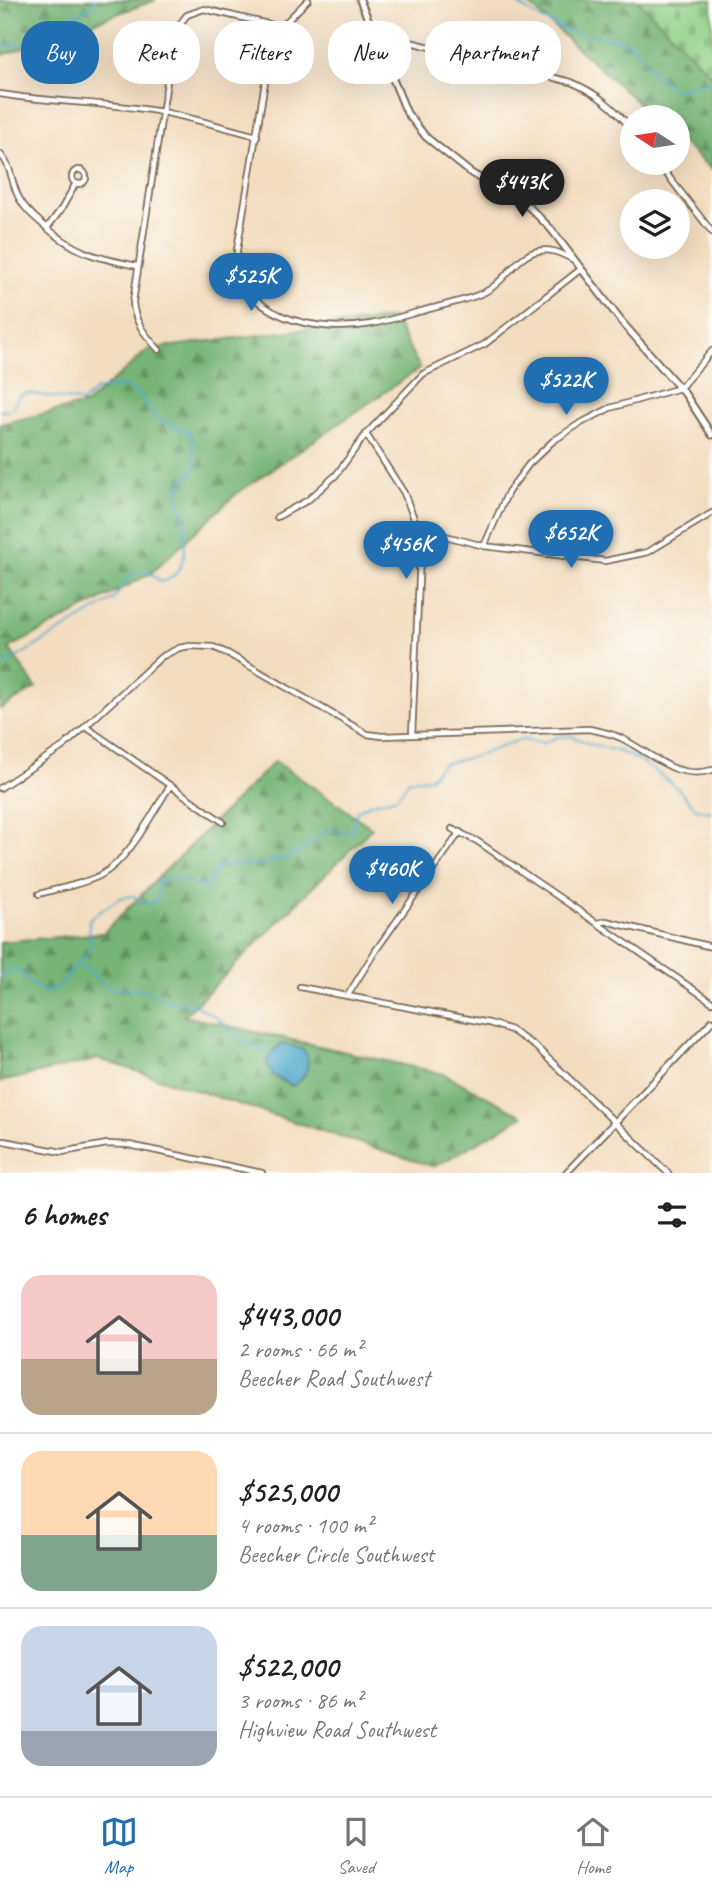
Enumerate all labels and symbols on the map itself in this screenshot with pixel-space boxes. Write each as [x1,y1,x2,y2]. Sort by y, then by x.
north arrow [620,105,690,175]
pin: $443K [473,160,571,219]
pin: $525K [202,254,300,313]
pin: $522K [517,358,615,417]
pin: $652K [522,510,620,570]
pin: $456K [357,522,455,581]
pin: $460K [343,846,441,906]

